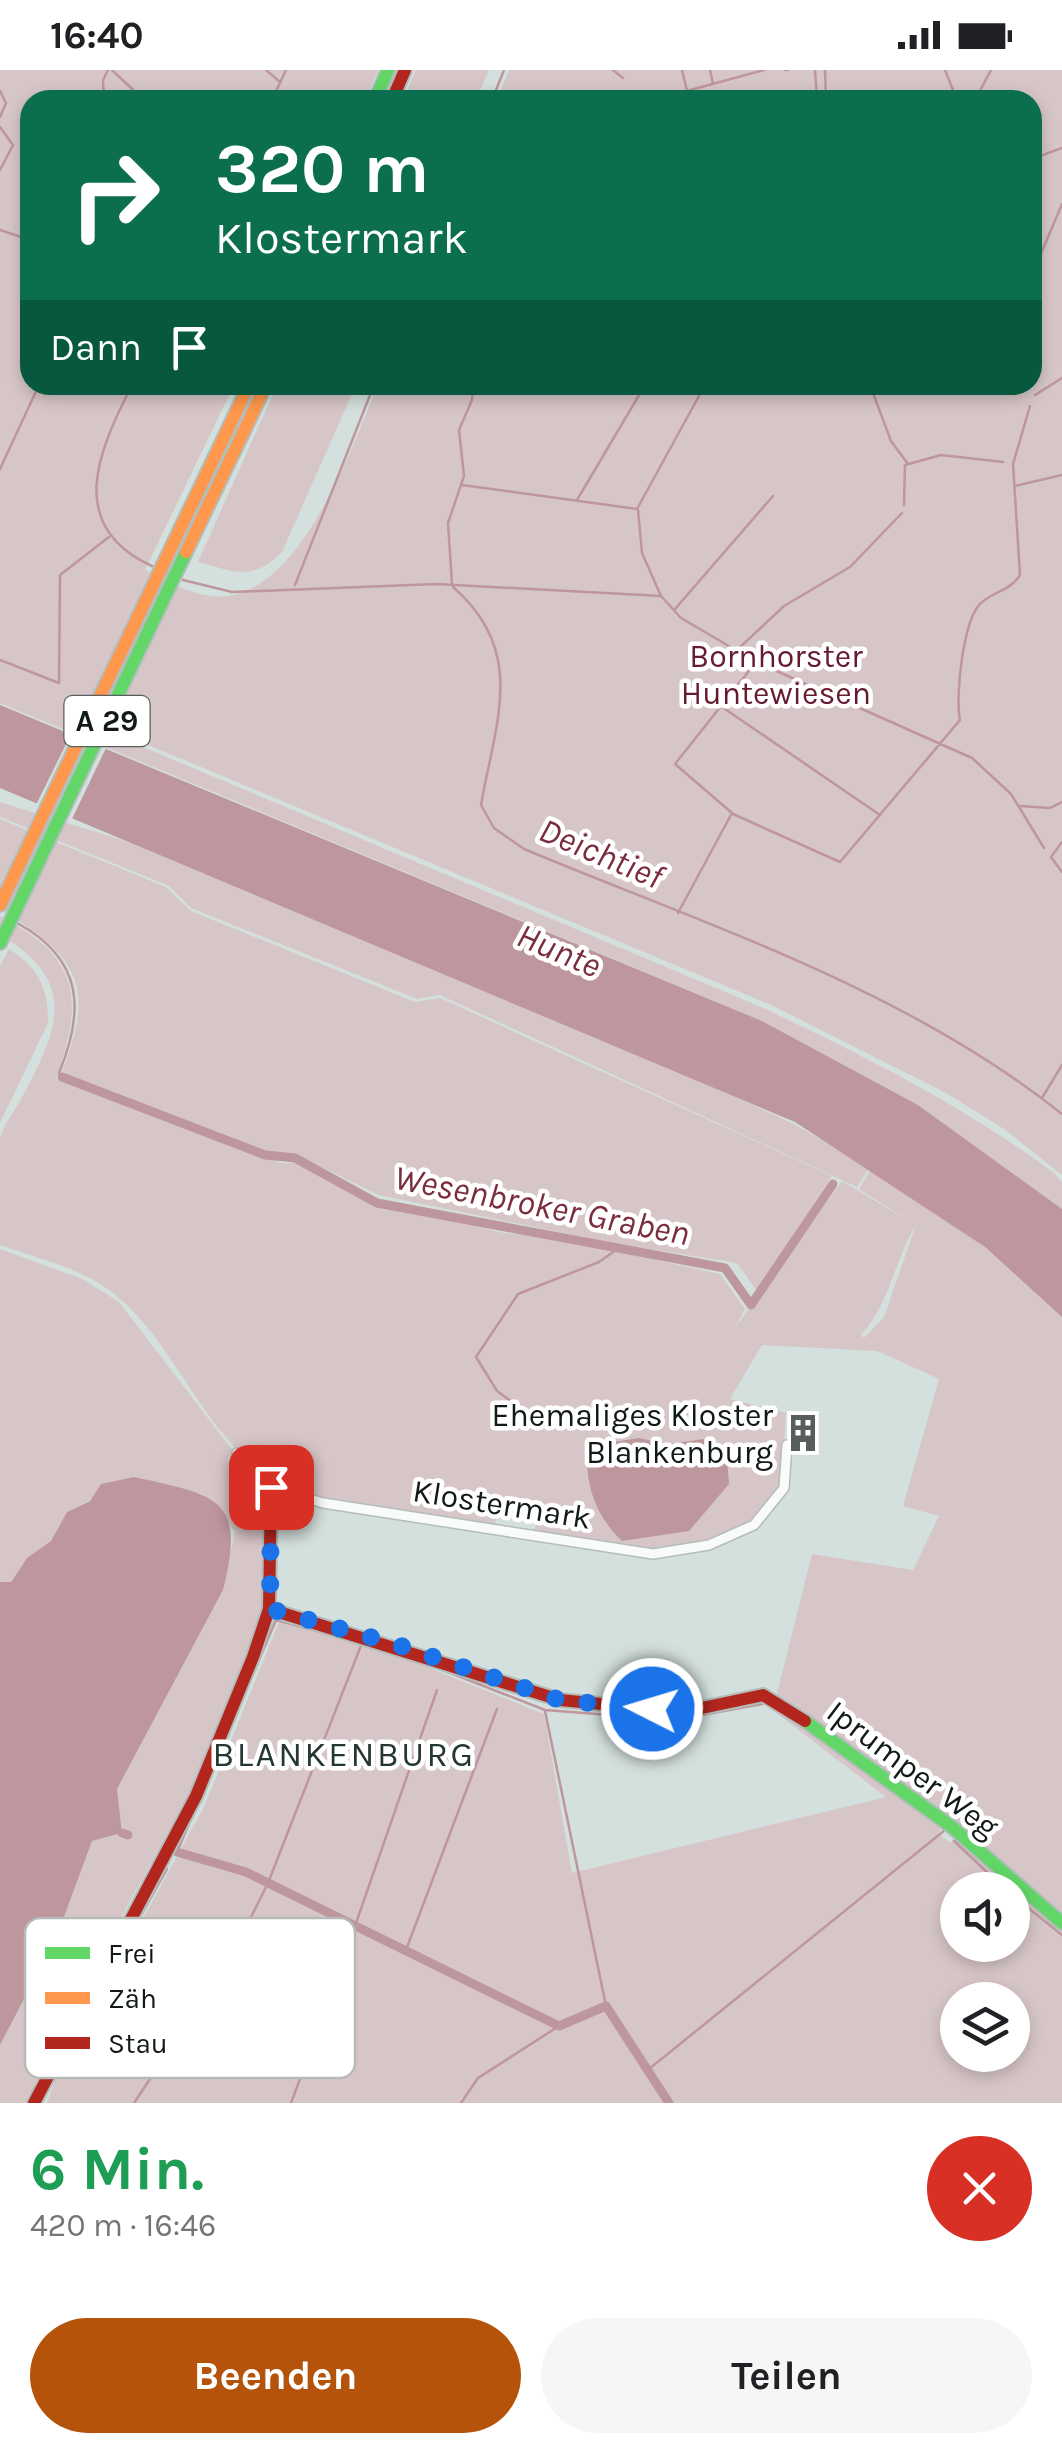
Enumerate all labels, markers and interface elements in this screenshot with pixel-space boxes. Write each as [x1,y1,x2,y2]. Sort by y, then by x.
text: 16:40 [50,13,144,58]
text: 320 m [215,128,429,210]
icon: right [50,130,180,260]
text: Klostermark [215,212,468,264]
icon: arrive [162,320,217,375]
text: Dann [50,325,142,370]
park label: Bornhorster Huntewiesen [681,638,871,712]
road number: A 29 [64,696,150,746]
water label: Deichtief [533,809,672,899]
water label: Hunte [511,915,607,986]
water label: Wesenbroker Graben [391,1157,693,1254]
place label: Ehemaliges Kloster Blankenburg [492,1397,773,1471]
building icon: Ehemaliges Kloster Blankenburg [782,1412,824,1454]
pin [229,1445,314,1530]
icon: arrive [244,1460,299,1515]
street label: Klostermark [410,1472,594,1537]
position arrow [600,1657,704,1761]
street label: Iprumper Weg [820,1693,1006,1846]
district label: BLANKENBURG [212,1734,476,1775]
map controls [940,1872,1030,2072]
button: sound [940,1872,1030,1962]
legend [25,1918,355,2078]
text: Frei [108,1937,156,1970]
text: Zäh [108,1982,157,2015]
button: layers [940,1982,1030,2072]
text: Stau [108,2027,168,2060]
text: 6 Min. [30,2134,204,2204]
button: close [927,2136,1032,2241]
text: 420 m · 16:46 [30,2207,216,2244]
button: Beenden [30,2318,521,2433]
button: Teilen [541,2318,1032,2433]

